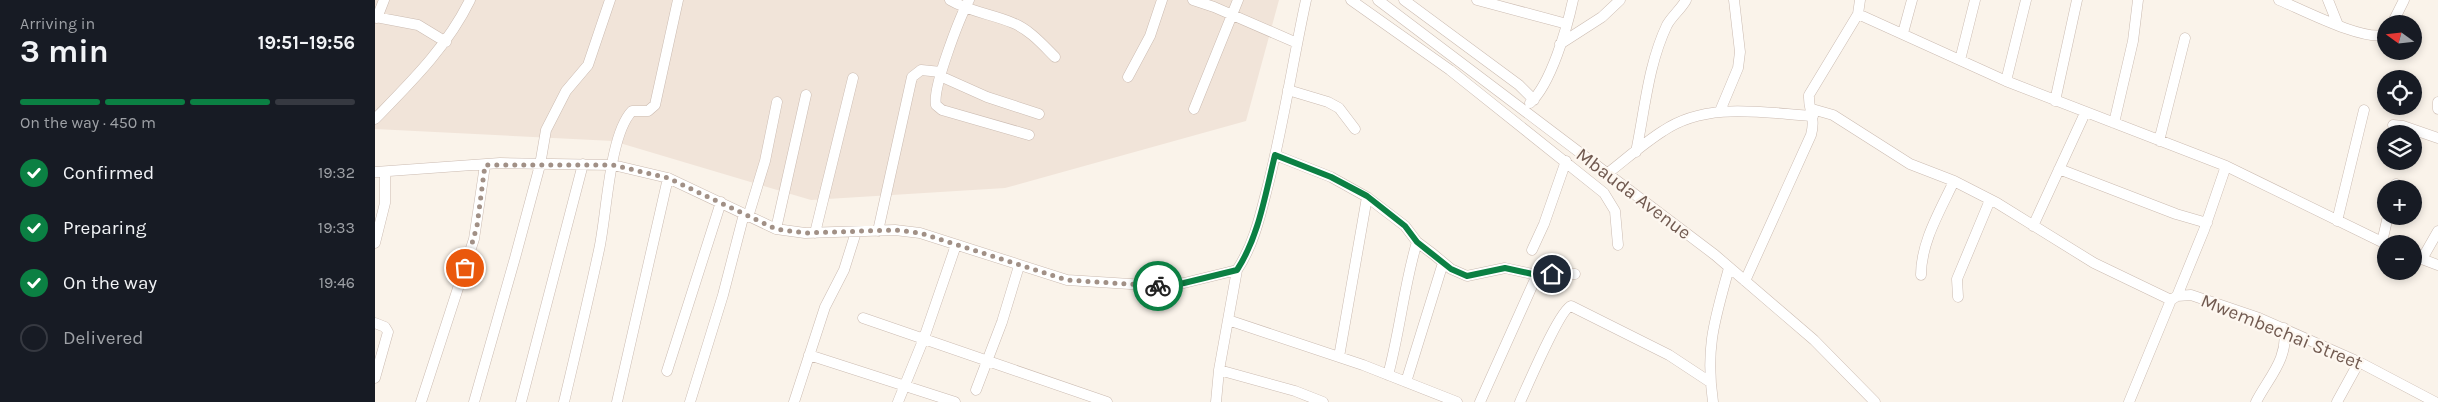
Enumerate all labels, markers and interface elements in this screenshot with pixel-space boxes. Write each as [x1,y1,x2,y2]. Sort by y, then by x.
text: Arriving in [20,14,95,33]
north arrow [2377,15,2423,60]
map controls [2377,15,2422,280]
text: 19:51–19:56 [258,32,355,54]
text: 3 min [20,33,109,70]
button: locate [2377,70,2422,115]
text: On the way · 450 m [20,113,156,132]
button: layers [2377,125,2422,170]
street label: Mbauda Avenue [1572,143,1695,244]
icon: check [20,159,48,187]
text: Confirmed [63,162,154,184]
text: 19:32 [318,163,355,182]
button: + [2377,180,2422,225]
icon: check [20,214,48,242]
text: Preparing [63,217,146,239]
text: 19:33 [318,218,355,237]
button: − [2377,235,2422,280]
pin [444,247,486,289]
pin [1531,253,1573,295]
icon: bag [451,254,479,282]
icon: home [1538,260,1566,288]
courier [1133,261,1183,311]
icon: check [20,269,48,297]
text: On the way [63,272,157,294]
icon: bike [1144,272,1172,300]
text: 19:46 [319,273,355,292]
street label: Mwembechai Street [2198,289,2366,374]
text: Delivered [63,327,143,349]

